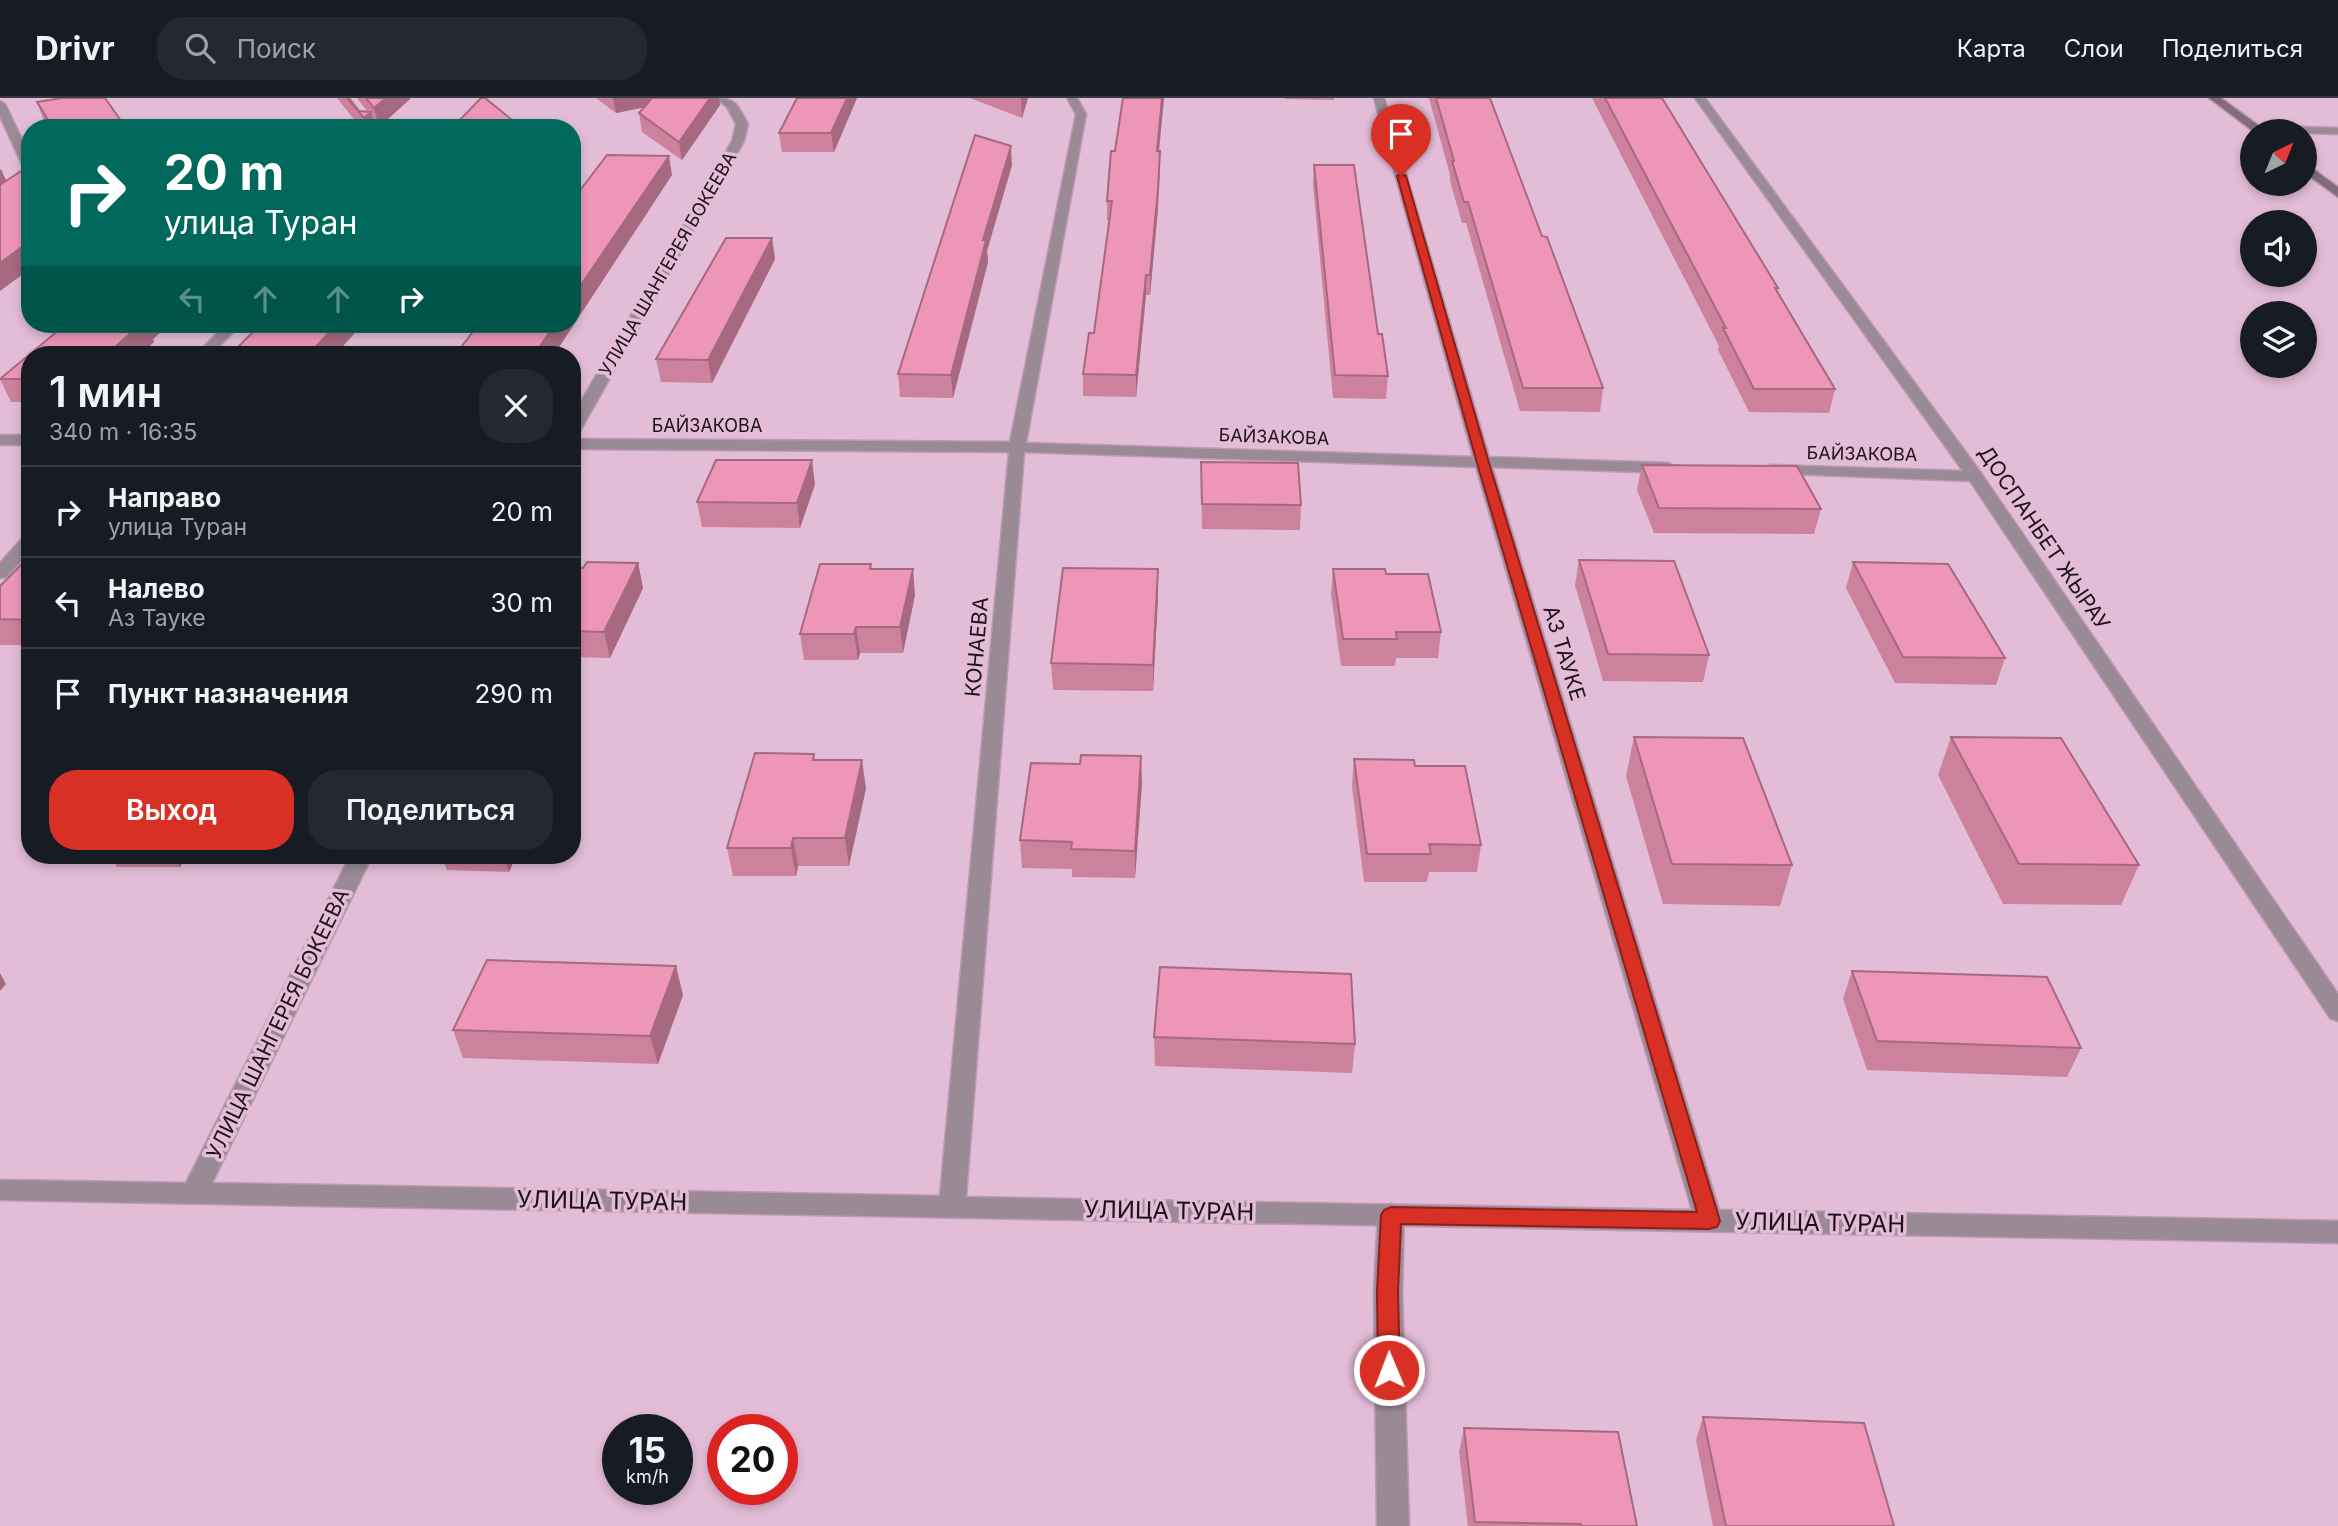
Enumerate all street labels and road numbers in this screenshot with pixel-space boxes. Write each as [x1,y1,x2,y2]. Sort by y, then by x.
street label: УЛИЦА ШАНГЕРЕЯ БОКЕЕВА [595,148,740,380]
street label: БАЙЗАКОВА [652,414,762,436]
street label: БАЙЗАКОВА [1218,423,1330,449]
street label: БАЙЗАКОВА [1807,441,1917,465]
street label: ДОСПАНБЕТ ЖЫРАУ [1973,441,2115,635]
street label: КОНАЕВА [960,596,993,698]
street label: АЗ ТАУКЕ [1538,602,1591,703]
street label: УЛИЦА ШАНГЕРЕЯ БОКЕЕВА [201,884,354,1163]
street label: УЛИЦА ТУРАН [517,1185,687,1216]
street label: УЛИЦА ТУРАН [1084,1195,1254,1226]
street label: УЛИЦА ТУРАН [1735,1207,1905,1238]

